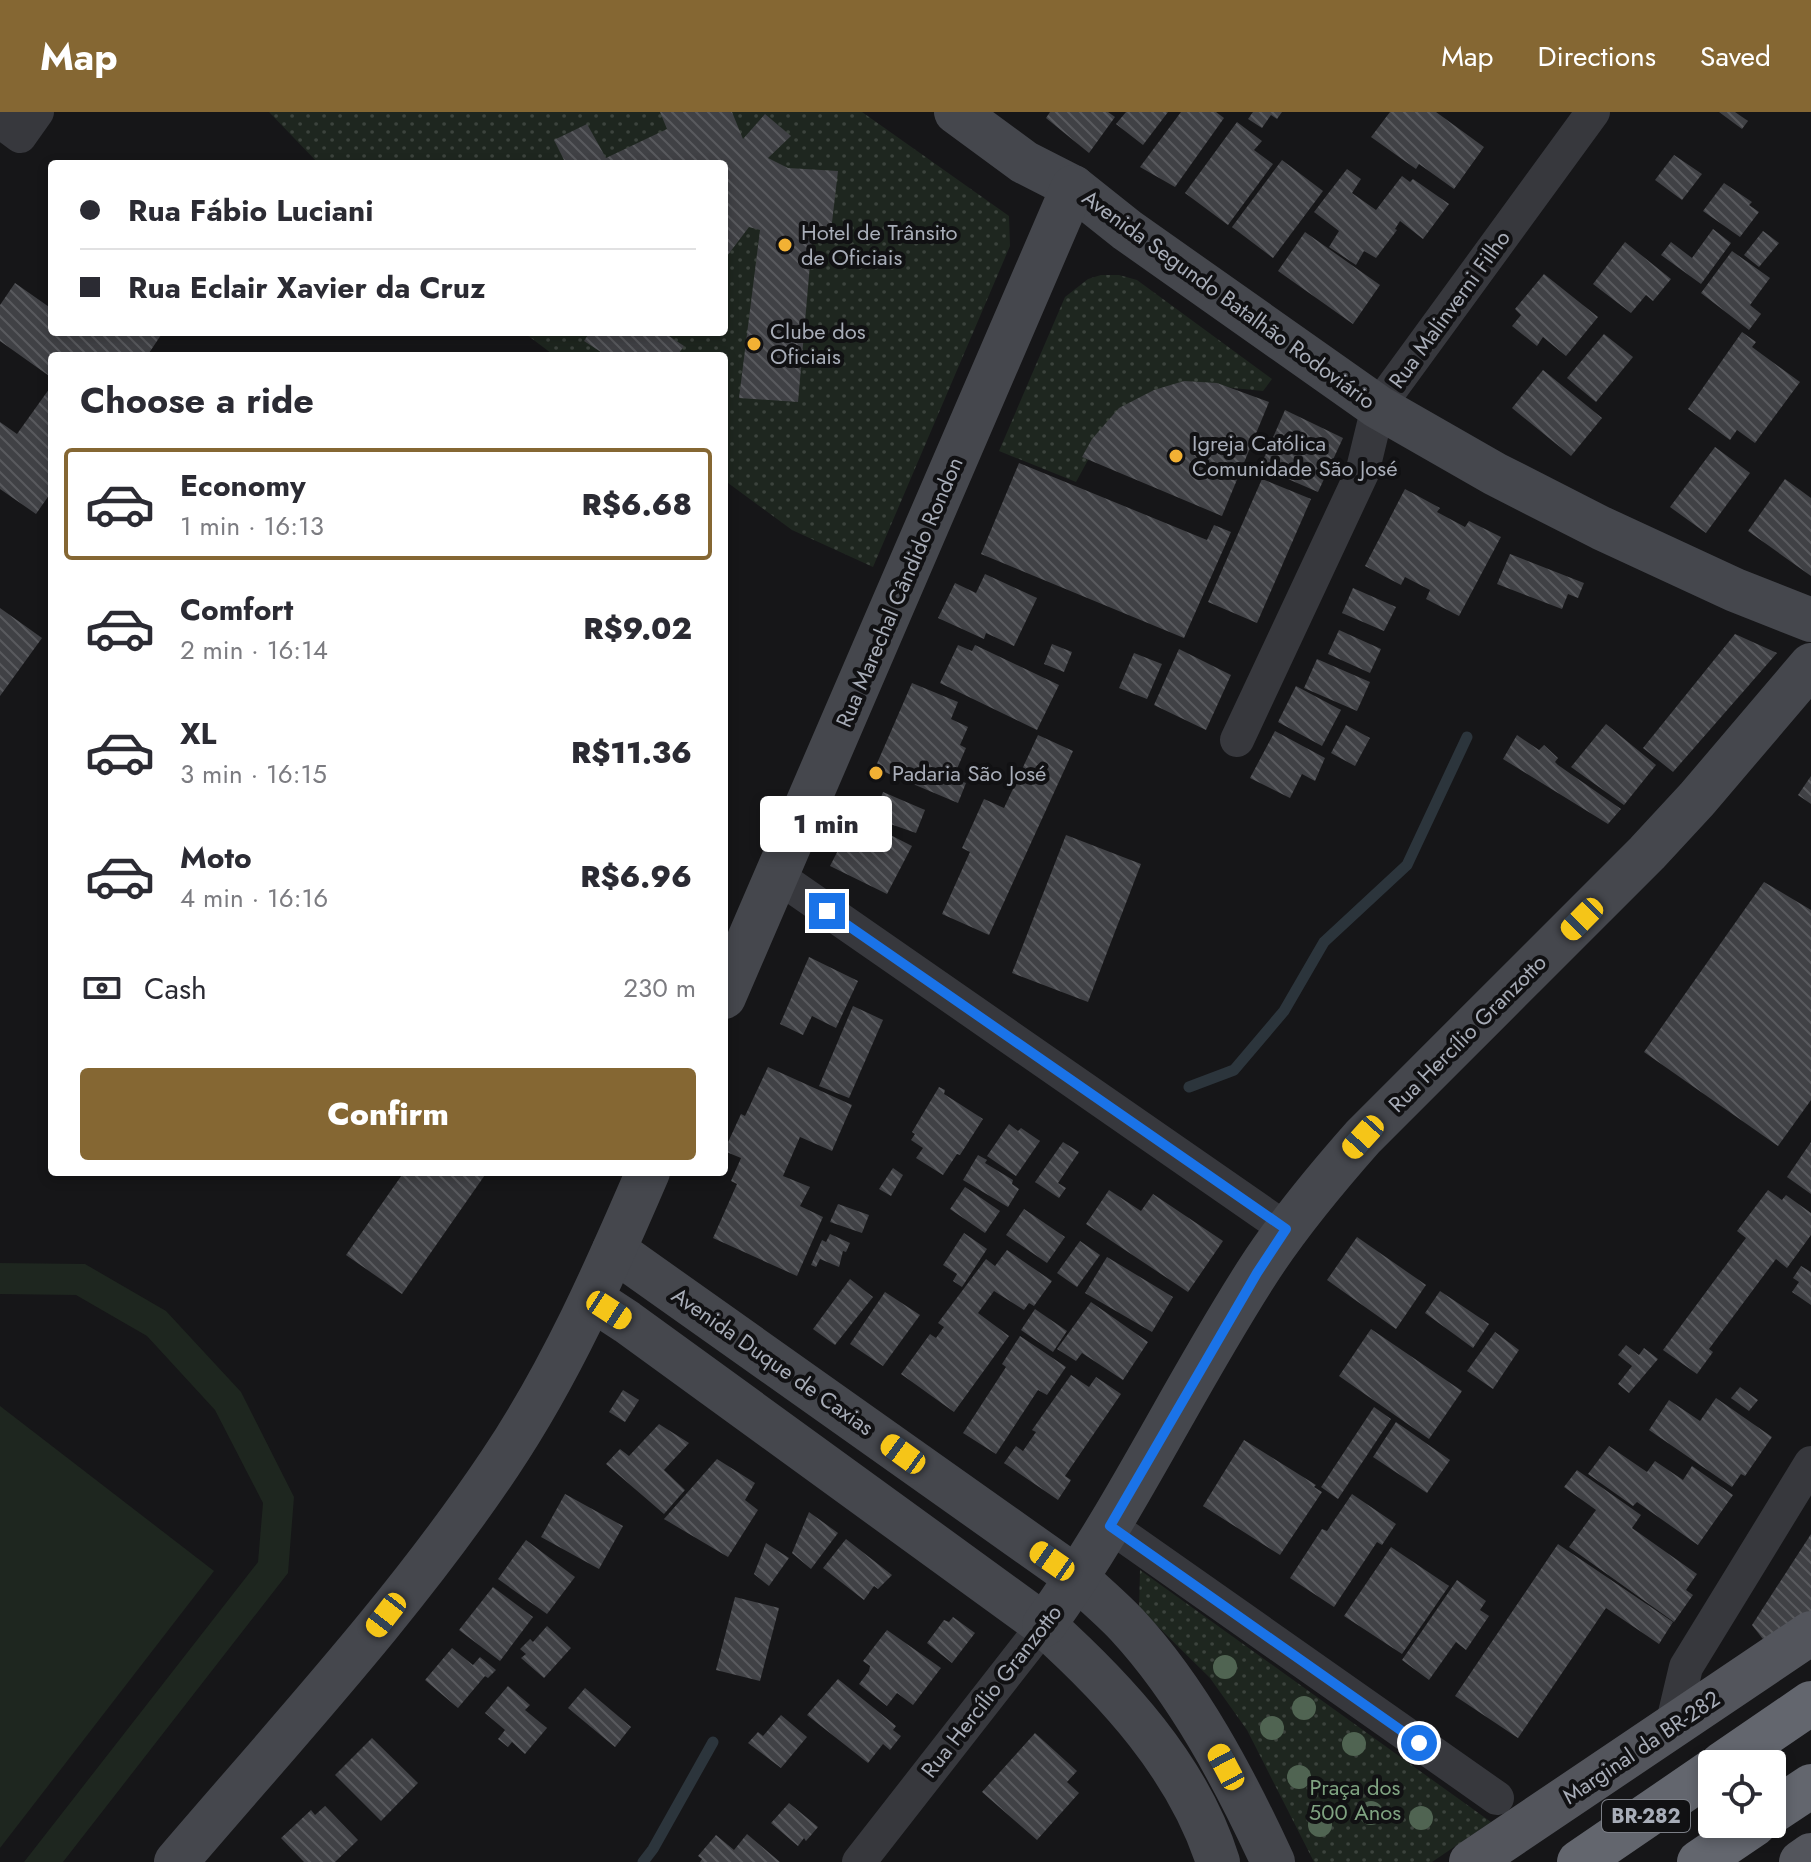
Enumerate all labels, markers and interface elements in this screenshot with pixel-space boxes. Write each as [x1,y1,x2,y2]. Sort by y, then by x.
text: Map [40,29,118,84]
text: Map [1441,36,1493,77]
text: Directions [1537,36,1656,77]
text: Saved [1700,36,1771,77]
street label: Avenida Segundo Batalhão Rodoviário [1076,181,1382,417]
text: Rua Fábio Luciani [128,189,374,232]
place label: Hotel de Trânsito de Oficiais [801,216,958,273]
street label: Rua Malinverni Filho [1380,223,1518,395]
marker: Hotel de Trânsito de Oficiais [776,236,794,254]
text: Rua Eclair Xavier da Cruz [128,266,486,309]
place label: Clube dos Oficiais [770,315,866,372]
marker: Clube dos Oficiais [745,335,763,353]
text: Choose a ride [80,374,314,426]
place label: Igreja Católica Comunidade São José [1192,427,1397,484]
marker: Igreja Católica Comunidade São José [1167,447,1185,465]
street label: Rua Marechal Cândido Rondon [827,452,971,732]
text: Economy [180,464,306,507]
icon: car [84,468,156,540]
text: R$6.68 [582,483,692,526]
text: 1 min · 16:13 [180,507,324,545]
text: Comfort [180,588,293,631]
icon: car [84,592,156,664]
text: R$9.02 [583,607,692,650]
text: 2 min · 16:14 [180,631,328,669]
text: XL [180,712,216,755]
icon: car [84,716,156,788]
text: R$11.36 [571,731,692,774]
text: 3 min · 16:15 [180,755,327,793]
place label: Padaria São José [892,757,1046,789]
marker: Padaria São José [867,764,885,782]
callout: 1 min [761,795,893,851]
text: 1 min [793,805,859,843]
text: Moto [180,836,252,879]
icon: car [84,840,156,912]
text: R$6.96 [580,855,692,898]
text: 4 min · 16:16 [180,879,328,917]
route end [809,893,845,929]
car [1557,894,1607,944]
street label: Rua Hercílio Granzotto [1381,947,1553,1119]
icon: cash [80,966,124,1010]
text: Cash [144,967,207,1010]
text: 230 m [623,969,696,1007]
button: Confirm [80,1068,696,1160]
car [1338,1111,1388,1163]
street label: Avenida Duque de Caxias [665,1279,881,1443]
car [582,1287,636,1333]
car [877,1430,929,1478]
car [1025,1537,1079,1585]
car [362,1589,410,1641]
street label: Rua Hercílio Granzotto [913,1598,1069,1784]
street label: Marginal da BR-282 [1556,1682,1726,1812]
route start [1401,1725,1437,1761]
car [1204,1740,1248,1794]
map controls [1698,1750,1786,1838]
button: locate [1698,1750,1786,1838]
park label: Praça dos 500 Anos [1309,1771,1401,1828]
road number: BR-282 [1602,1800,1690,1832]

